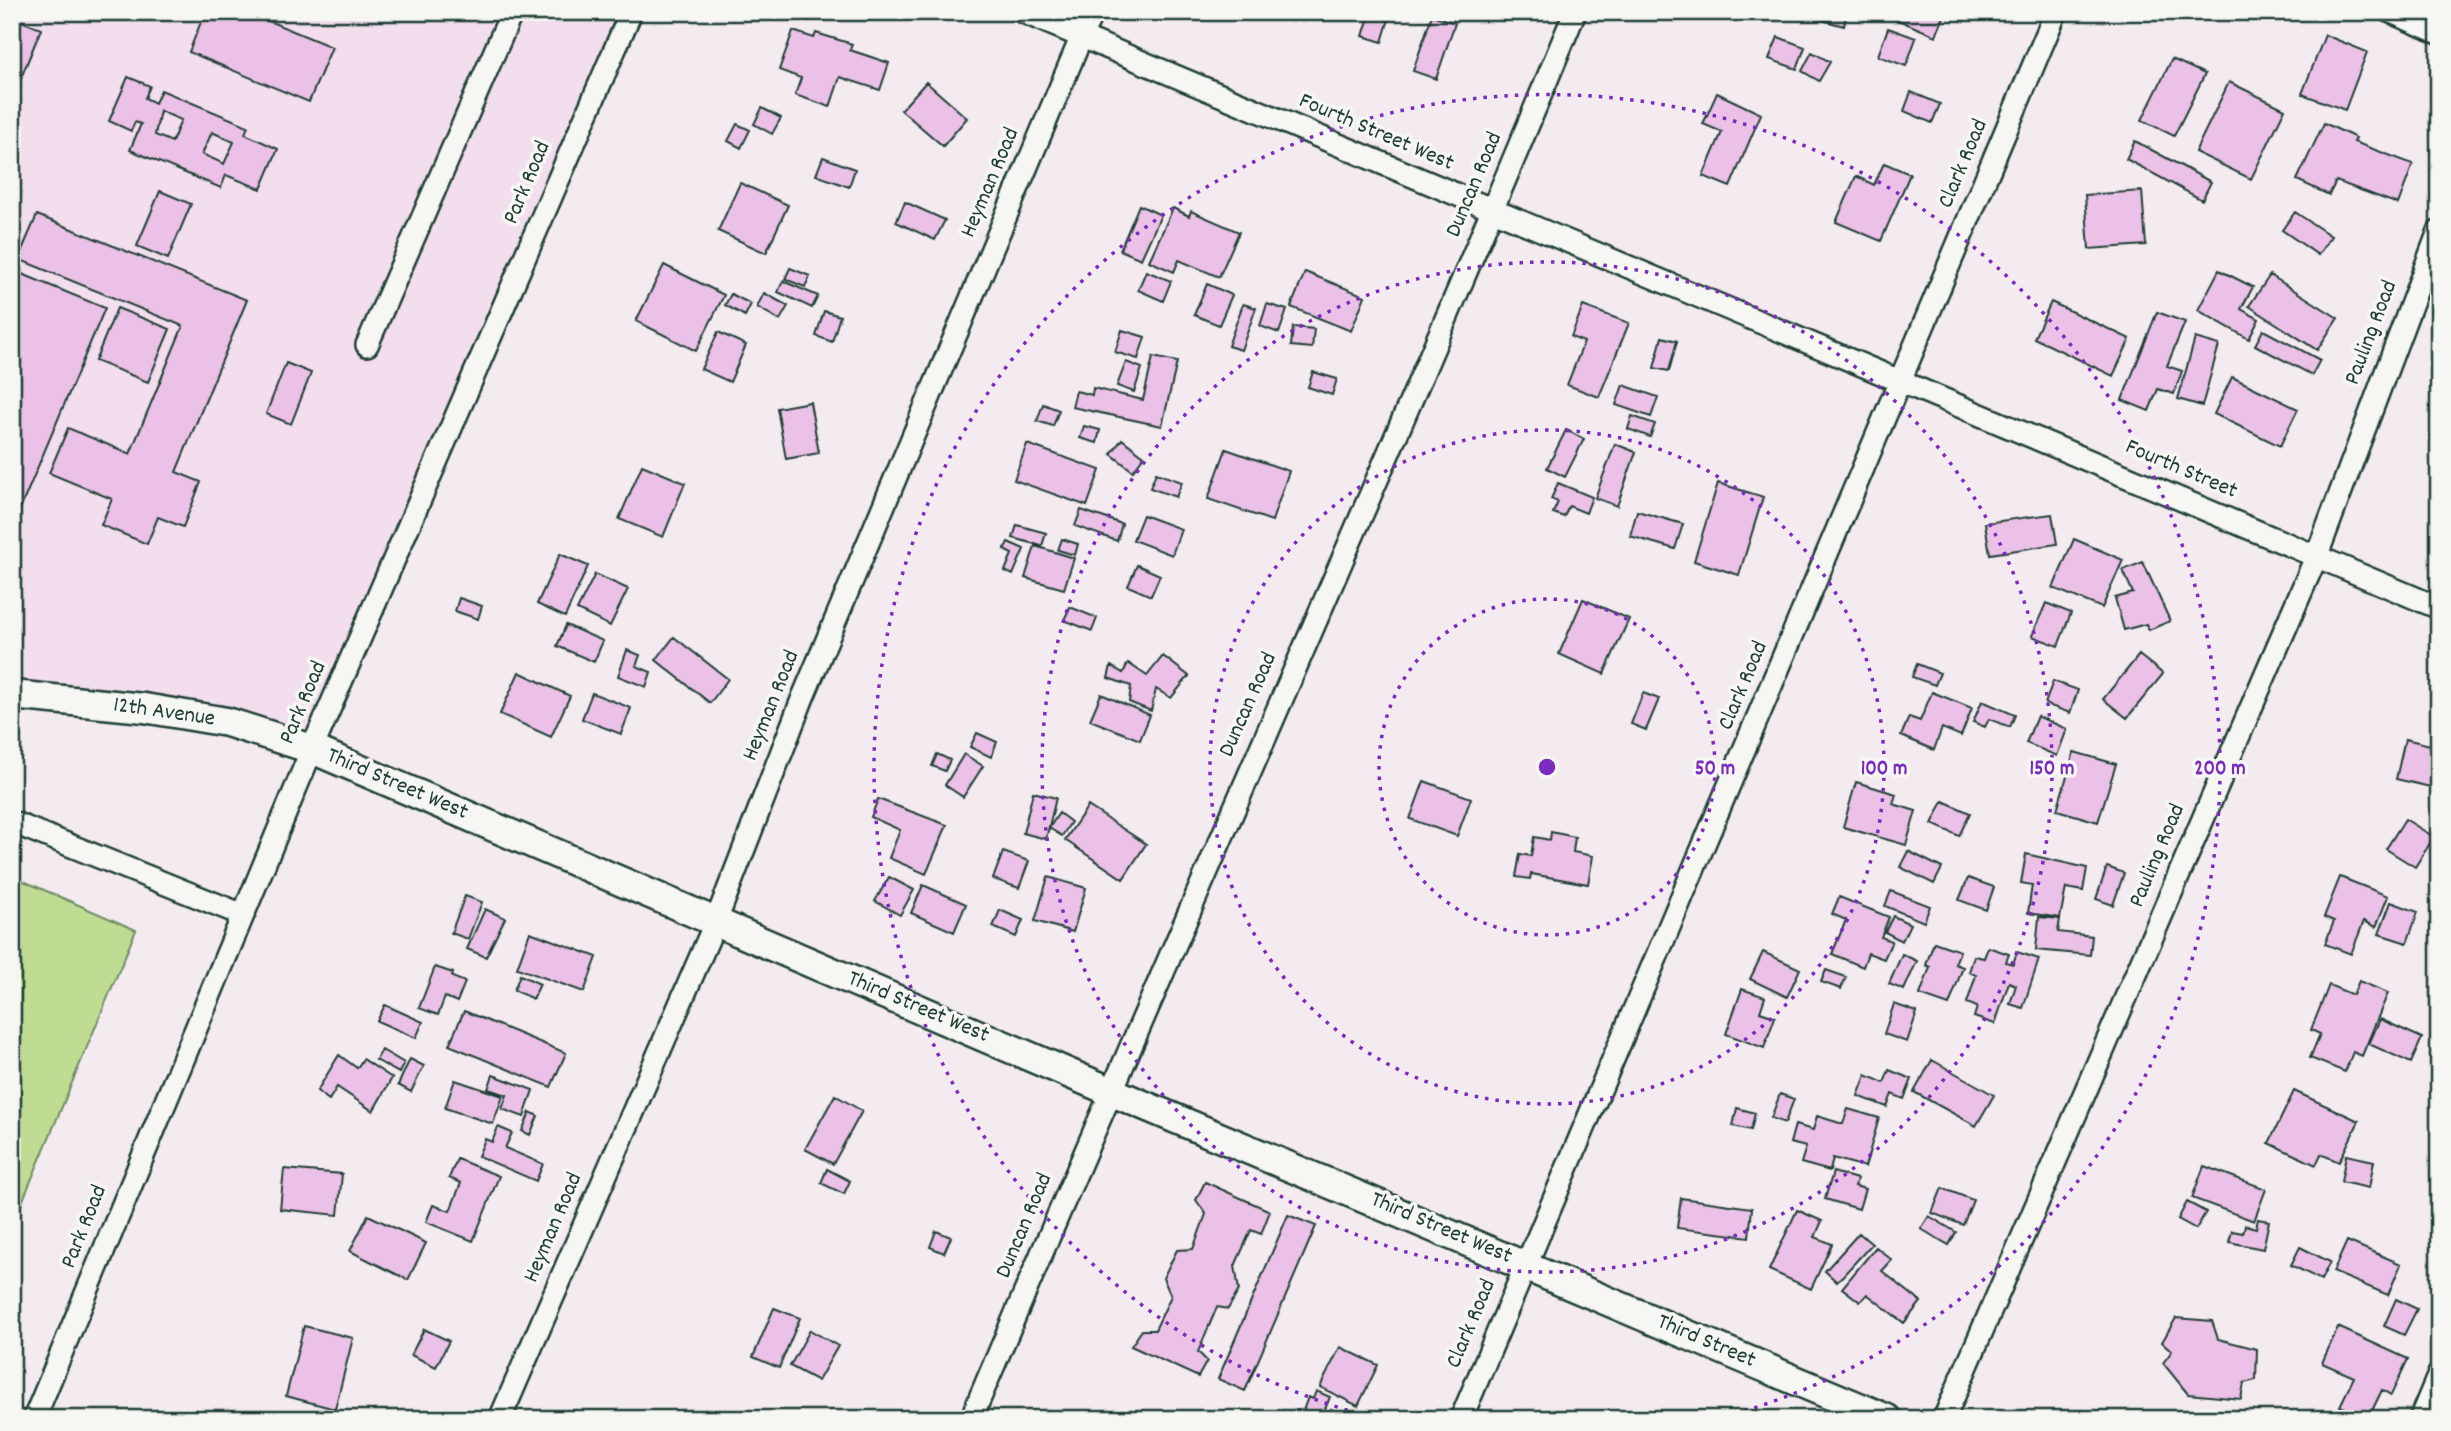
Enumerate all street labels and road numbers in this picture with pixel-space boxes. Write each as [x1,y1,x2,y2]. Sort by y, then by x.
street label: Fourth Street West [1293,85,1459,181]
street label: Clark Road [1930,114,1998,214]
street label: Heyman Road [953,123,1029,243]
street label: Duncan Road [1438,127,1512,243]
street label: Park Road [496,136,560,230]
street label: Pauling Road [2337,276,2407,390]
street label: Fourth Street [2120,432,2242,508]
street label: Clark Road [1710,636,1778,736]
street label: Heyman Road [735,646,809,766]
street label: Duncan Road [1211,647,1287,763]
street label: Park Road [272,656,336,750]
street label: 12th Avenue [111,690,217,736]
street label: Third Street West [321,740,473,830]
street label: Pauling Road [2121,799,2195,913]
street label: Third Street West [842,963,994,1053]
street label: Heyman Road [516,1168,592,1288]
street label: Duncan Road [988,1168,1062,1284]
street label: Park Road [53,1180,117,1274]
street label: Third Street West [1365,1184,1517,1274]
street label: Clark Road [1438,1274,1506,1374]
street label: Third Street [1651,1306,1761,1378]

